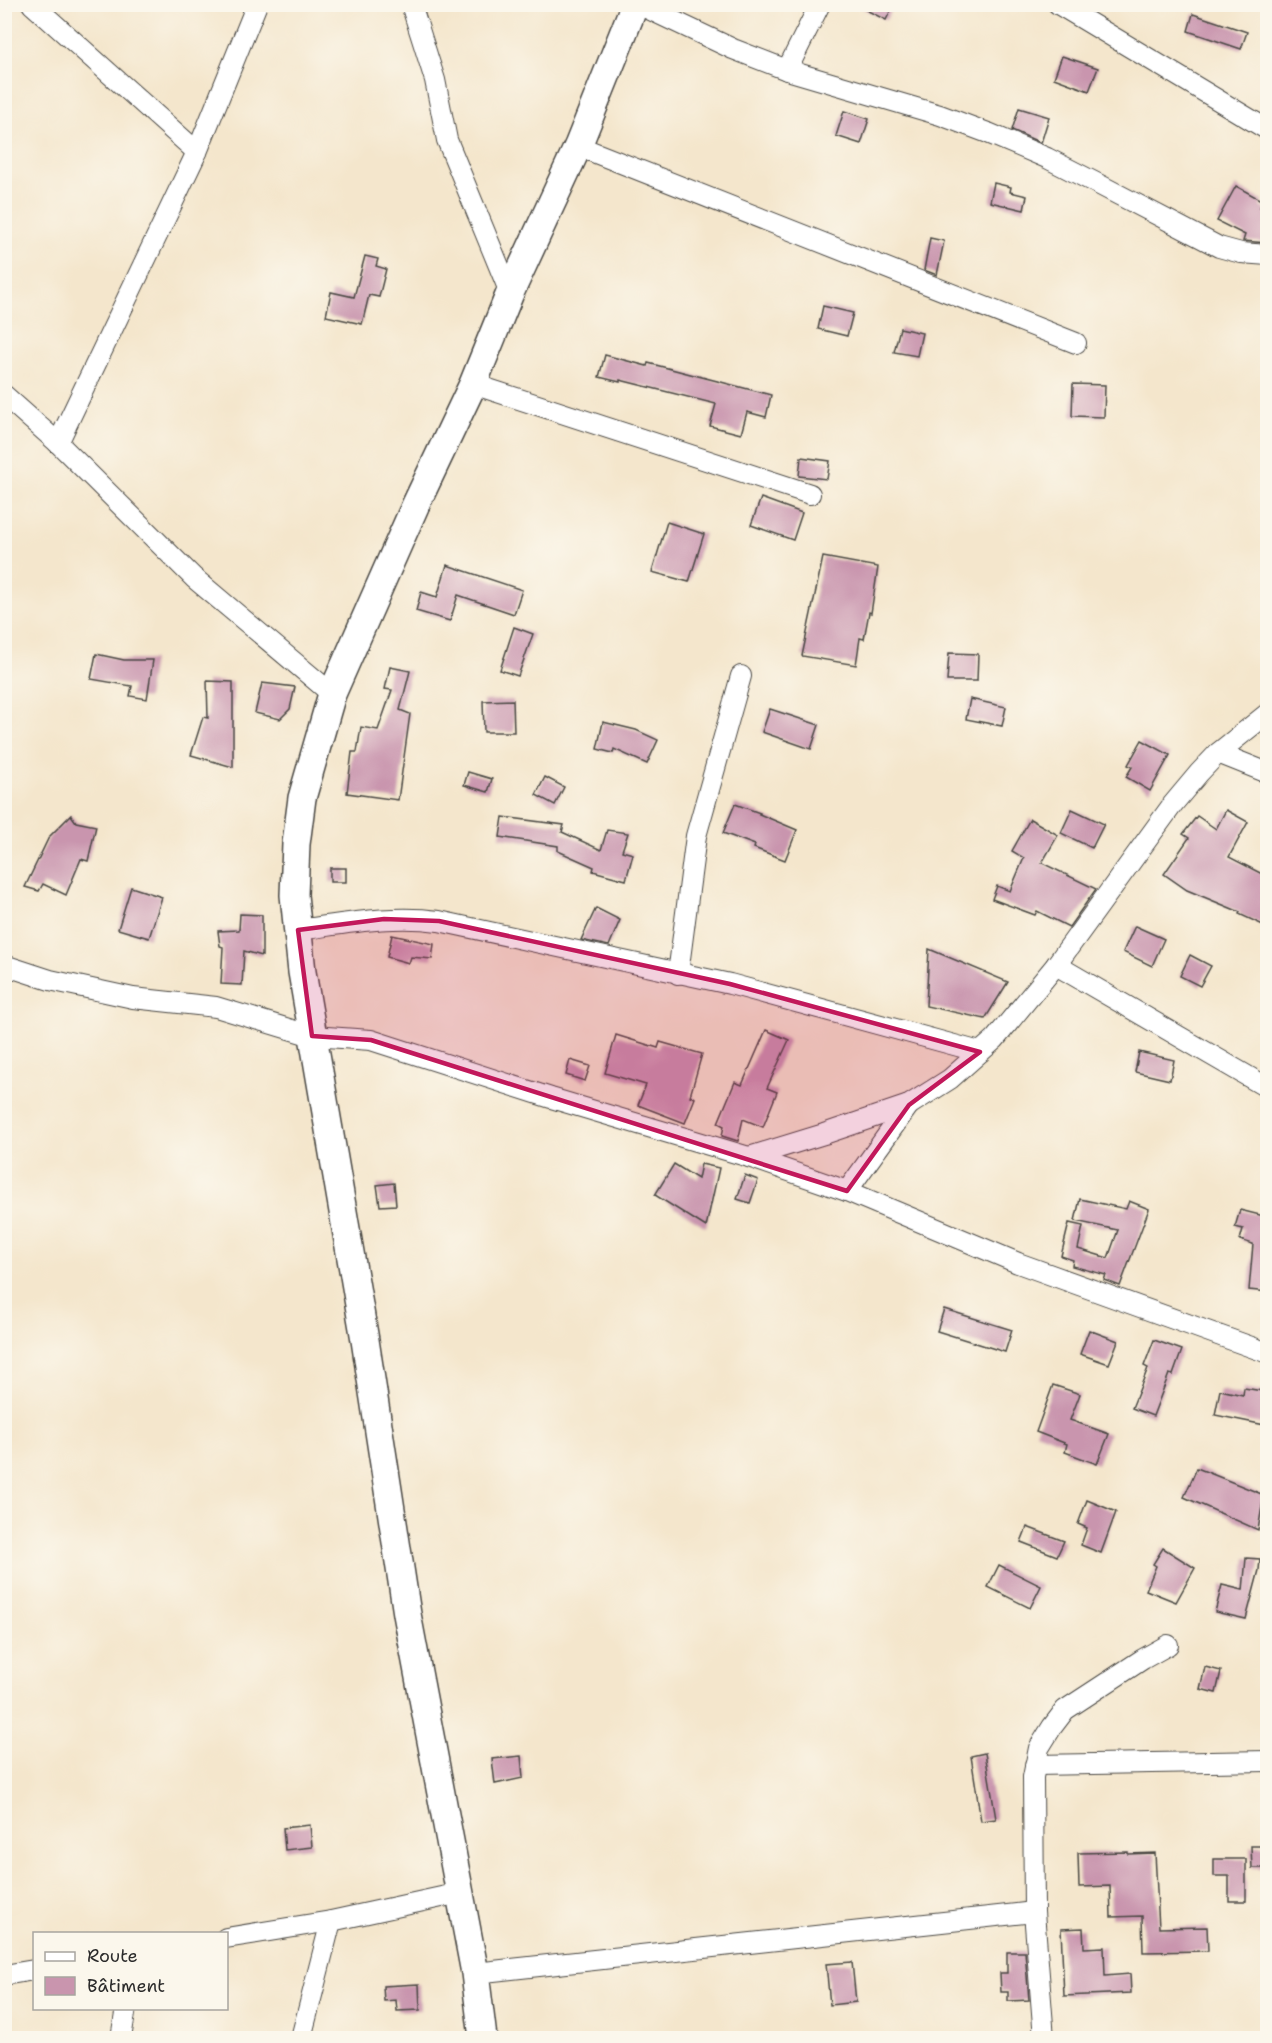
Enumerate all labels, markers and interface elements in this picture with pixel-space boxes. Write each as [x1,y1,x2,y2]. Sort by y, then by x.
legend [33,1932,228,2010]
text: Route [87,1944,138,1968]
text: Bâtiment [87,1974,165,1998]

